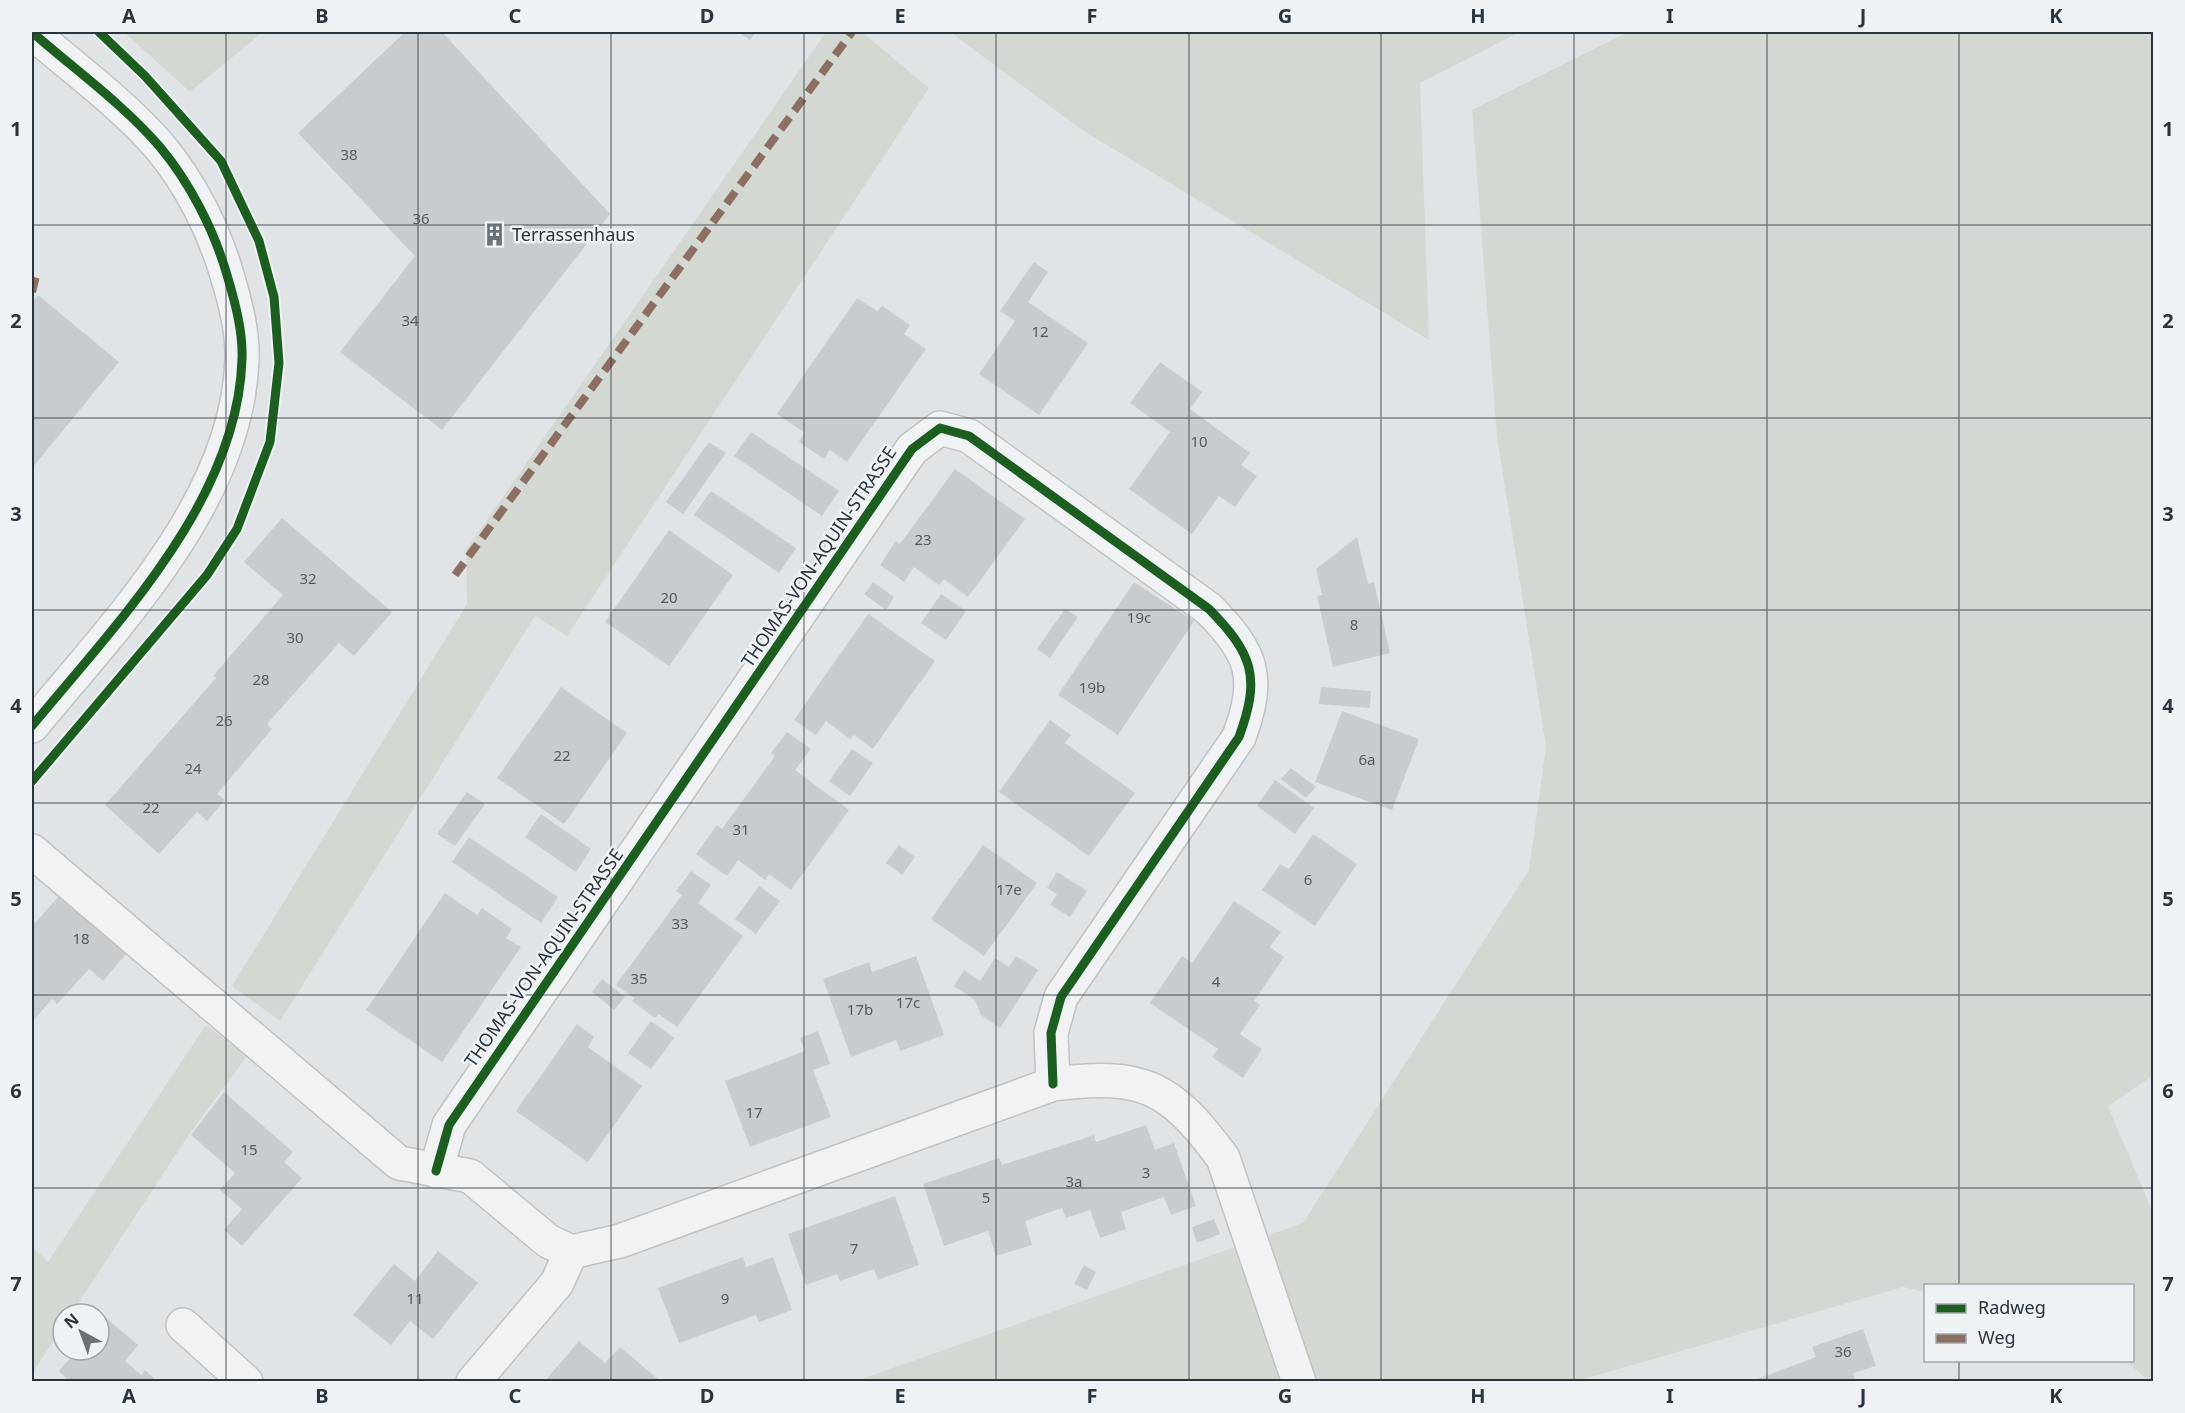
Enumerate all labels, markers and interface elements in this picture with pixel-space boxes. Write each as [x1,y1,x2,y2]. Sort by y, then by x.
text: A [122,2,136,29]
text: B [315,2,329,29]
text: C [509,2,522,29]
text: D [700,2,714,29]
text: E [894,2,906,29]
text: F [1087,2,1097,29]
text: G [1278,2,1292,29]
text: H [1470,2,1486,29]
text: I [1666,2,1674,29]
text: J [1858,2,1866,29]
text: K [2049,2,2063,29]
text: 1 [10,115,22,142]
text: 1 [2162,115,2174,142]
house number: 38 [340,144,358,164]
house number: 36 [412,208,430,228]
building icon: Terrassenhaus [481,222,507,248]
place label: Terrassenhaus [512,222,635,246]
text: 2 [10,307,22,334]
text: 2 [2162,307,2174,334]
house number: 34 [401,310,419,330]
house number: 12 [1031,321,1049,341]
house number: 10 [1190,431,1208,451]
street label: THOMAS-VON-AQUIN-STRASSE [735,441,901,671]
text: 3 [10,500,22,527]
text: 3 [2162,500,2174,527]
house number: 23 [914,529,932,549]
house number: 32 [299,568,317,588]
house number: 20 [660,587,678,607]
house number: 19c [1127,607,1151,627]
house number: 8 [1350,614,1358,634]
house number: 30 [286,627,304,647]
house number: 28 [252,669,270,689]
house number: 19b [1079,677,1105,697]
text: 4 [10,692,22,719]
text: 4 [2162,692,2174,719]
house number: 26 [215,710,233,730]
house number: 22 [553,745,571,765]
house number: 6a [1359,749,1376,769]
house number: 24 [184,758,202,778]
house number: 22 [142,797,160,817]
house number: 31 [732,819,750,839]
street label: THOMAS-VON-AQUIN-STRASSE [458,843,628,1071]
house number: 6 [1304,869,1312,889]
house number: 17e [996,879,1022,899]
text: 5 [10,885,22,912]
text: 5 [2162,885,2174,912]
house number: 33 [671,913,689,933]
house number: 18 [72,928,90,948]
house number: 35 [630,968,648,988]
house number: 4 [1212,971,1221,991]
house number: 17c [896,992,920,1012]
house number: 17b [847,999,873,1019]
text: 6 [10,1077,22,1104]
text: 6 [2162,1077,2174,1104]
house number: 17 [745,1102,763,1122]
house number: 15 [240,1139,258,1159]
house number: 3 [1142,1162,1150,1182]
house number: 3a [1066,1171,1083,1191]
house number: 5 [982,1187,990,1207]
house number: 7 [850,1238,858,1258]
text: 7 [10,1270,22,1297]
text: 7 [2162,1270,2174,1297]
legend [1924,1284,2134,1362]
house number: 11 [406,1288,424,1308]
house number: 9 [721,1288,729,1308]
text: Radweg [1978,1295,2046,1319]
north arrow [51,1302,111,1362]
text: N [59,1308,83,1333]
text: Weg [1978,1325,2016,1349]
house number: 36 [1834,1341,1852,1361]
text: A [122,1382,136,1409]
text: B [315,1382,329,1409]
text: C [509,1382,522,1409]
text: D [700,1382,714,1409]
text: E [894,1382,906,1409]
text: F [1087,1382,1097,1409]
text: G [1278,1382,1292,1409]
text: H [1470,1382,1486,1409]
text: I [1666,1382,1674,1409]
text: J [1858,1382,1866,1409]
text: K [2049,1382,2063,1409]

